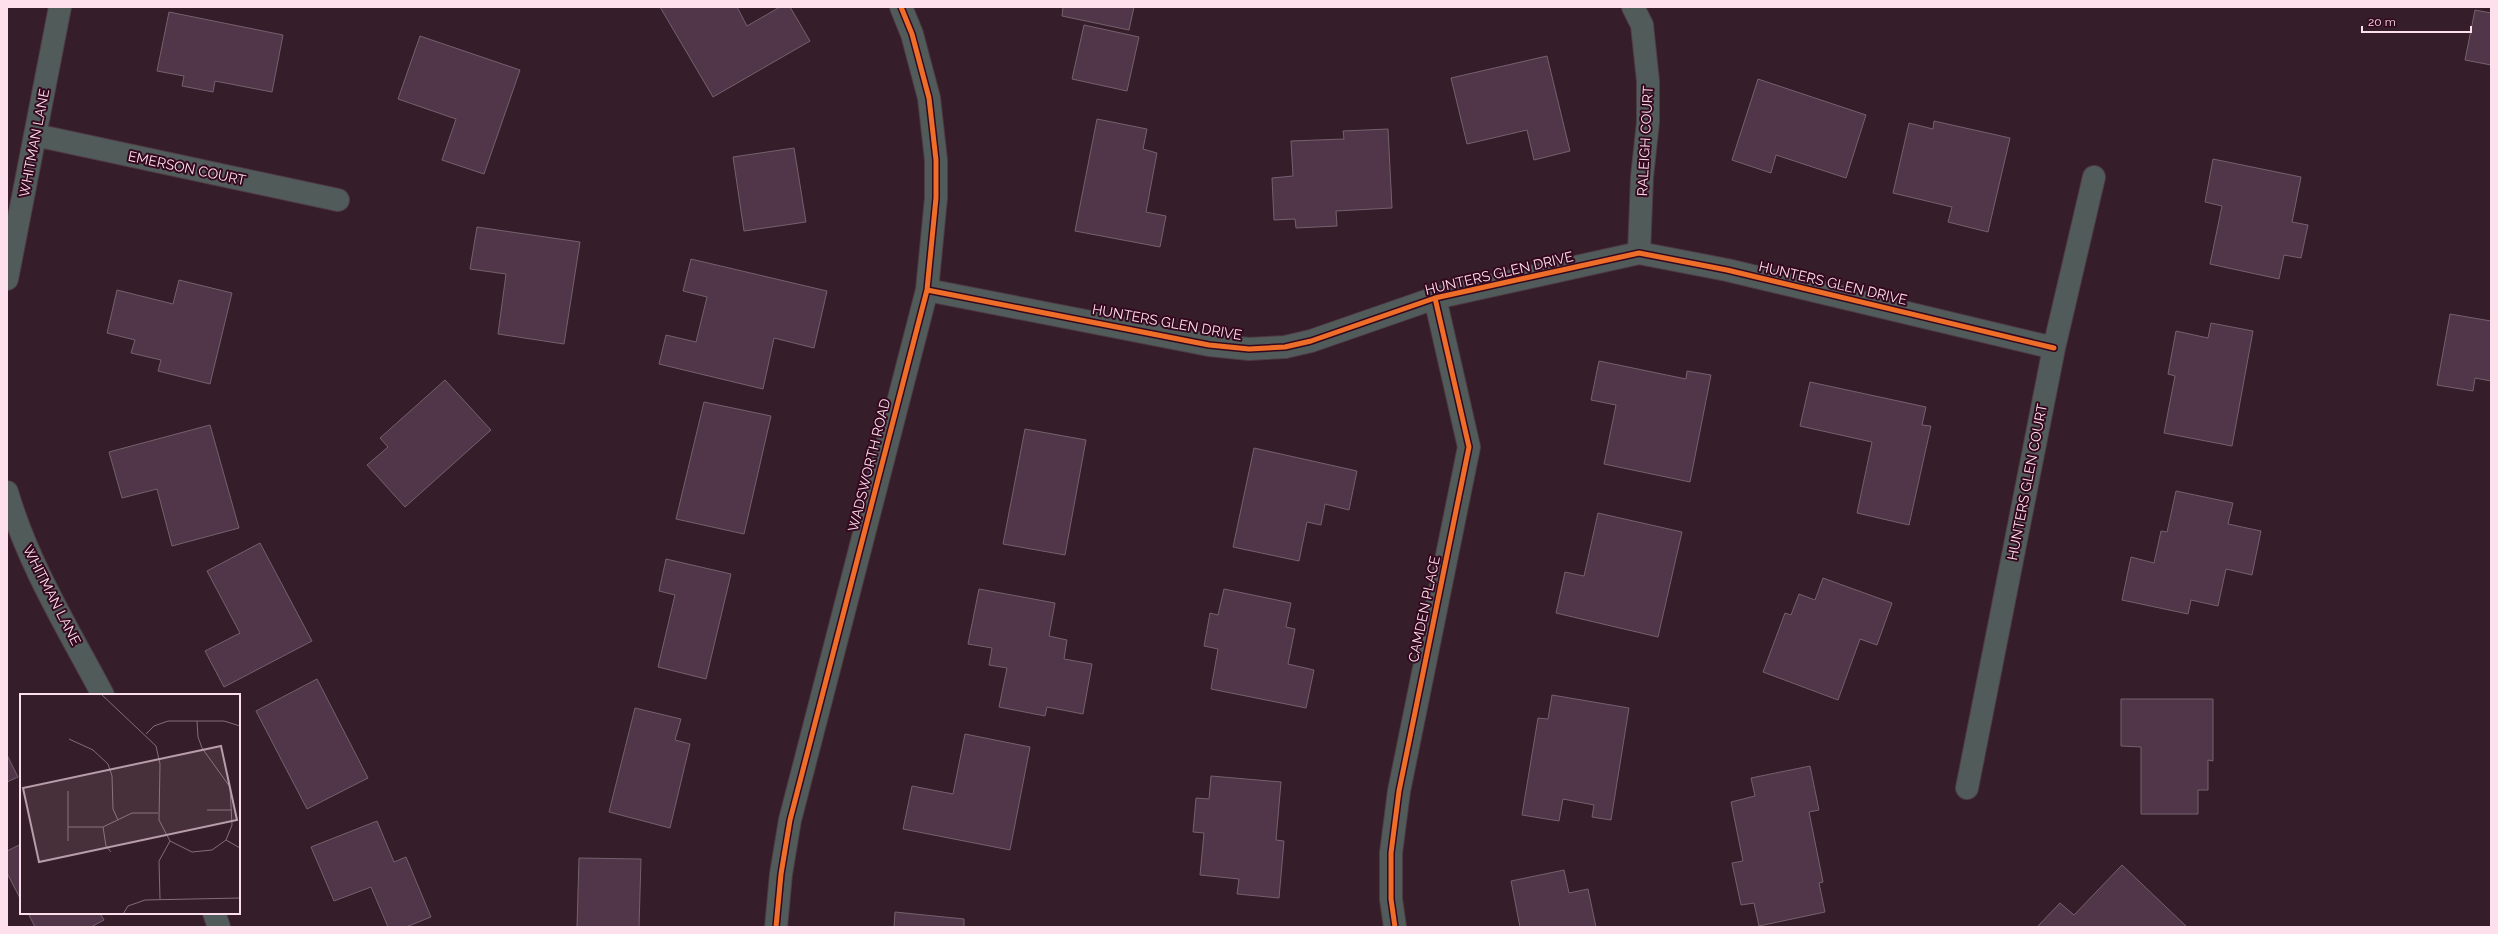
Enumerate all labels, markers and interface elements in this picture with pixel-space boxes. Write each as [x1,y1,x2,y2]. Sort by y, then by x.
scale bar [2362,8,2471,34]
text: 20 m [2368,15,2396,29]
street label: RALEIGH COURT [1634,85,1656,197]
street label: WHITMAN LANE [16,87,52,199]
street label: EMERSON COURT [127,148,248,188]
street label: HUNTERS GLEN DRIVE [1423,248,1575,298]
street label: HUNTERS GLEN DRIVE [1757,258,1909,308]
street label: HUNTERS GLEN DRIVE [1091,301,1243,343]
street label: WADSWORTH ROAD [845,397,893,533]
street label: HUNTERS GLEN COURT [2004,402,2050,562]
street label: WHITMAN LANE [20,542,84,648]
street label: CAMDEN PLACE [1405,554,1443,664]
inset map [20,694,240,914]

